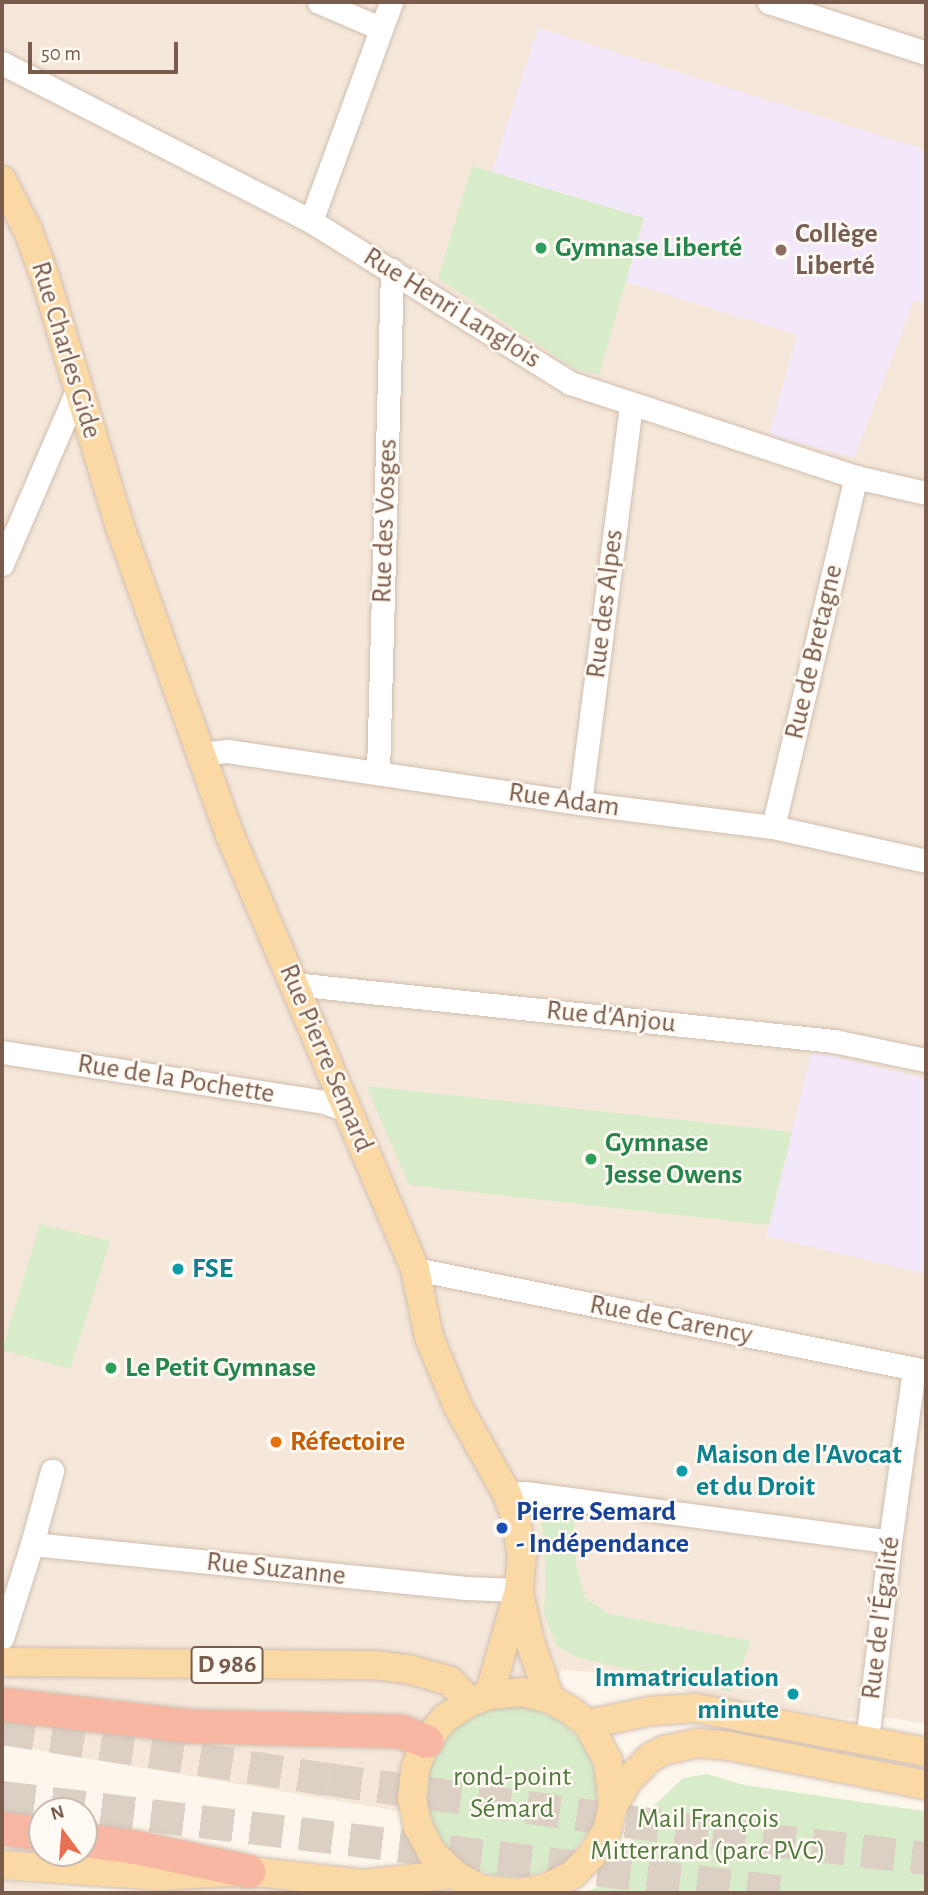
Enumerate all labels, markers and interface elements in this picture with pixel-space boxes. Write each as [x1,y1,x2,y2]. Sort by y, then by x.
scale bar [32,28,182,72]
text: 50 m [41,43,81,64]
place label: Collège Liberté [795,217,878,283]
place label: Gymnase Liberté [555,231,742,265]
street label: Rue Henri Langlois [357,240,547,376]
marker: Gymnase Liberté [533,240,549,256]
marker: Collège Liberté [773,242,789,258]
street label: Rue Charles Gide [23,257,109,443]
street label: Rue des Vosges [365,438,405,604]
street label: Rue des Alpes [579,528,631,680]
street label: Rue de Bretagne [778,561,850,743]
street label: Rue Adam [506,776,622,824]
street label: Rue Pierre Semard [271,959,381,1157]
street label: Rue d'Anjou [545,993,677,1041]
street label: Rue de la Pochette [75,1047,277,1111]
place label: Gymnase Jesse Owens [605,1126,742,1192]
marker: Gymnase Jesse Owens [583,1151,599,1167]
place label: FSE [192,1252,233,1286]
marker: FSE [170,1261,186,1277]
street label: Rue de Carency [587,1288,755,1352]
place label: Le Petit Gymnase [125,1351,316,1385]
marker: Le Petit Gymnase [103,1360,119,1376]
place label: Réfectoire [290,1425,405,1459]
marker: Réfectoire [268,1434,284,1450]
place label: Maison de l'Avocat et du Droit [696,1438,902,1504]
marker: Maison de l'Avocat et du Droit [674,1463,690,1479]
place label: Pierre Semard - Indépendance [516,1495,689,1561]
marker: Pierre Semard - Indépendance [494,1520,510,1536]
street label: Rue de l'Égalité [854,1535,908,1701]
street label: Rue Suzanne [205,1545,347,1593]
road number: D 986 [190,1642,264,1688]
place label: Immatriculation minute [594,1661,779,1727]
marker: Immatriculation minute [785,1686,801,1702]
park label: rond-point Sémard [453,1760,571,1826]
north arrow [28,1797,98,1867]
text: N [49,1802,67,1824]
park label: Mail François Mitterrand (parc PVC) [590,1802,826,1868]

